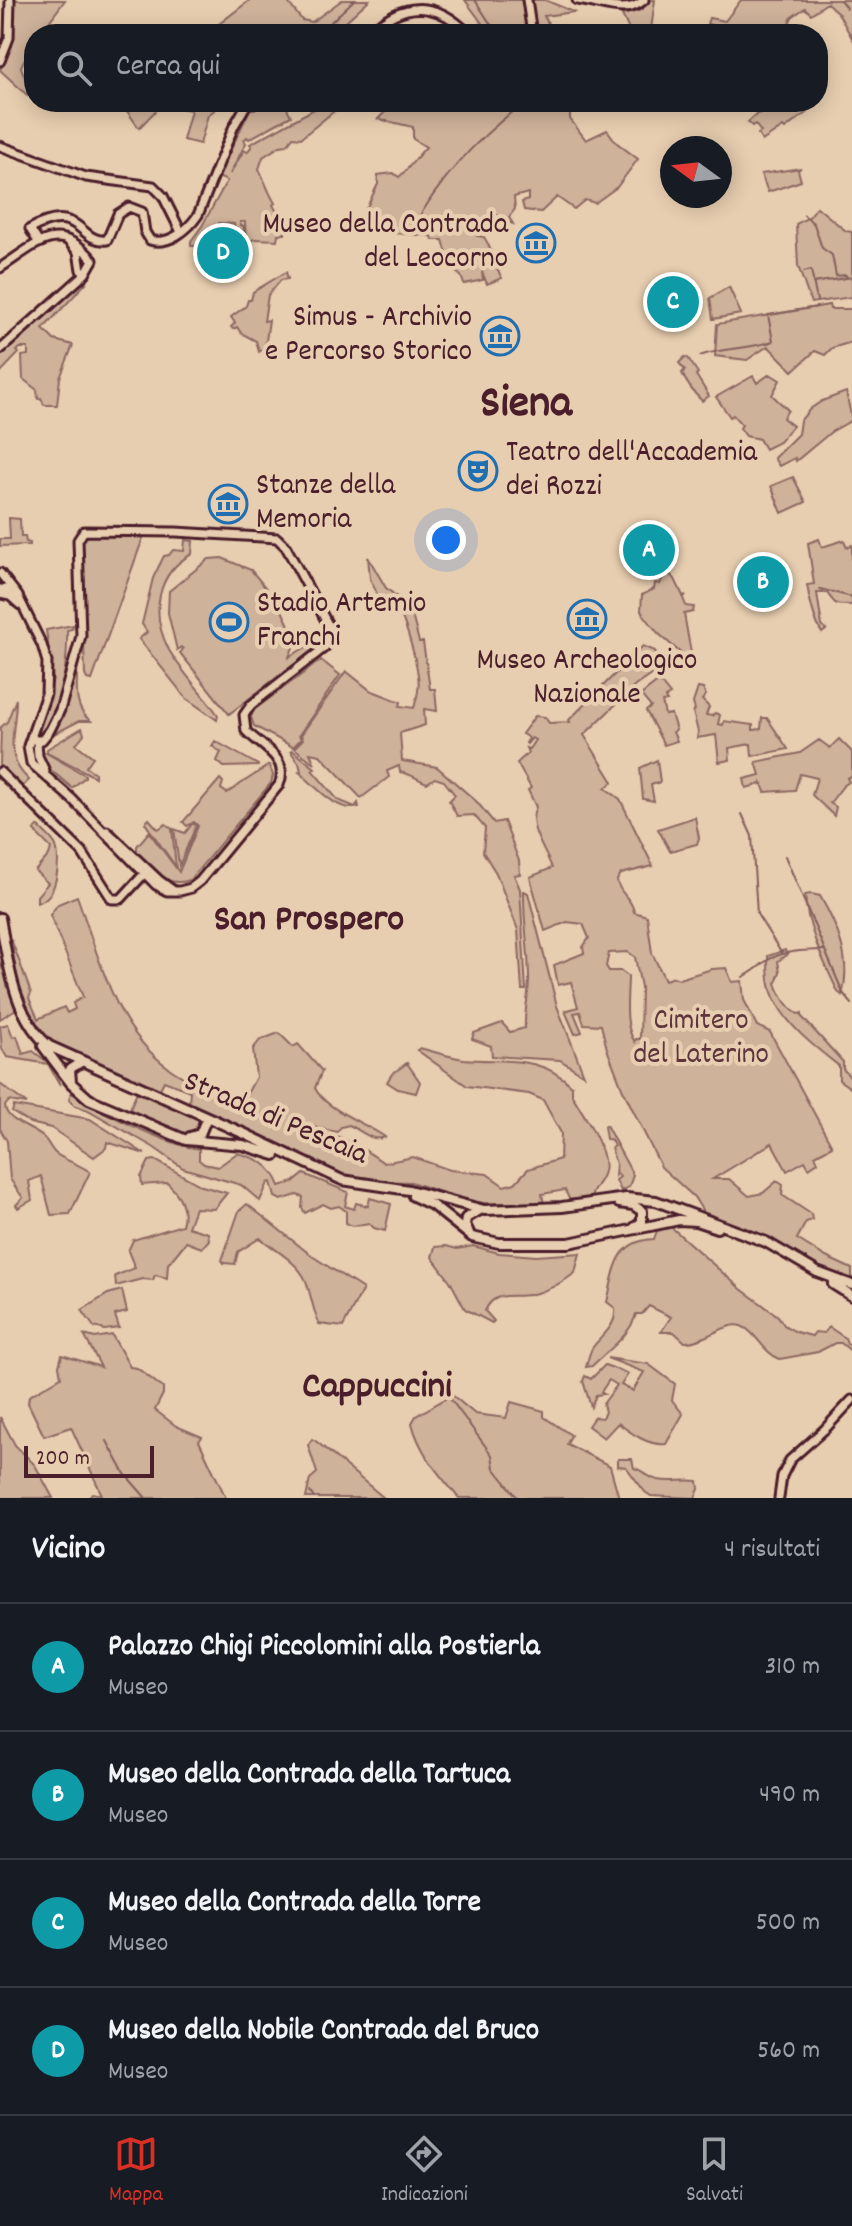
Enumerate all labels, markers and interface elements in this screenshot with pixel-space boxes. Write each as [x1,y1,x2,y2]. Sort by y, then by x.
search box [24,24,828,112]
icon: search [52,46,96,90]
text: Cerca qui [116,47,220,90]
north arrow [660,136,732,208]
place label: Museo della Contrada del Leocorno [263,205,509,282]
museum icon: Museo della Contrada del Leocorno [515,222,557,264]
pin: D [197,223,249,283]
pin: C [647,272,699,332]
place label: Simus - Archivio e Percorso Storico [265,298,472,375]
museum icon: Simus - Archivio e Percorso Storico [479,315,521,357]
district label: Siena [480,373,573,439]
place label: Teatro dell'Accademia dei Rozzi [506,433,758,510]
theatre icon: Teatro dell'Accademia dei Rozzi [457,450,499,492]
place label: Stanze della Memoria [256,466,396,543]
museum icon: Stanze della Memoria [207,483,249,525]
your location [426,520,466,560]
pin: A [623,520,675,580]
pin: B [737,552,789,612]
place label: Stadio Artemio Franchi [257,584,426,661]
museum icon: Museo Archeologico Nazionale [566,598,608,640]
sports icon: Stadio Artemio Franchi [208,601,250,643]
place label: Museo Archeologico Nazionale [477,641,697,718]
district label: San Prospero [214,894,404,949]
park label: Cimitero del Laterino [633,1001,769,1078]
street label: Strada di Pescaia [176,1062,374,1178]
district label: Cappuccini [302,1361,452,1416]
scale bar [24,1442,154,1478]
text: 200 m [36,1444,90,1475]
text: Vicino [32,1526,105,1575]
text: 4 risultati [724,1532,820,1569]
text: Palazzo Chigi Piccolomini alla Postierla [108,1627,540,1670]
text: A [51,1649,65,1686]
text: 310 m [765,1649,820,1686]
text: Museo [108,1670,168,1707]
text: Museo della Contrada della Tartuca [108,1755,510,1798]
text: B [52,1777,64,1814]
text: 490 m [759,1777,820,1814]
text: Museo [108,1798,168,1835]
text: Museo della Contrada della Torre [108,1883,481,1926]
text: C [52,1905,64,1942]
text: 500 m [756,1905,820,1942]
text: Museo [108,1926,168,1963]
text: Museo della Nobile Contrada del Bruco [108,2011,539,2054]
text: D [51,2033,65,2070]
text: 560 m [757,2033,820,2070]
text: Museo [108,2054,168,2091]
tab: Mappa [109,2132,163,2211]
tab: Indicazioni [381,2132,468,2211]
tab: Salvati [686,2132,743,2211]

